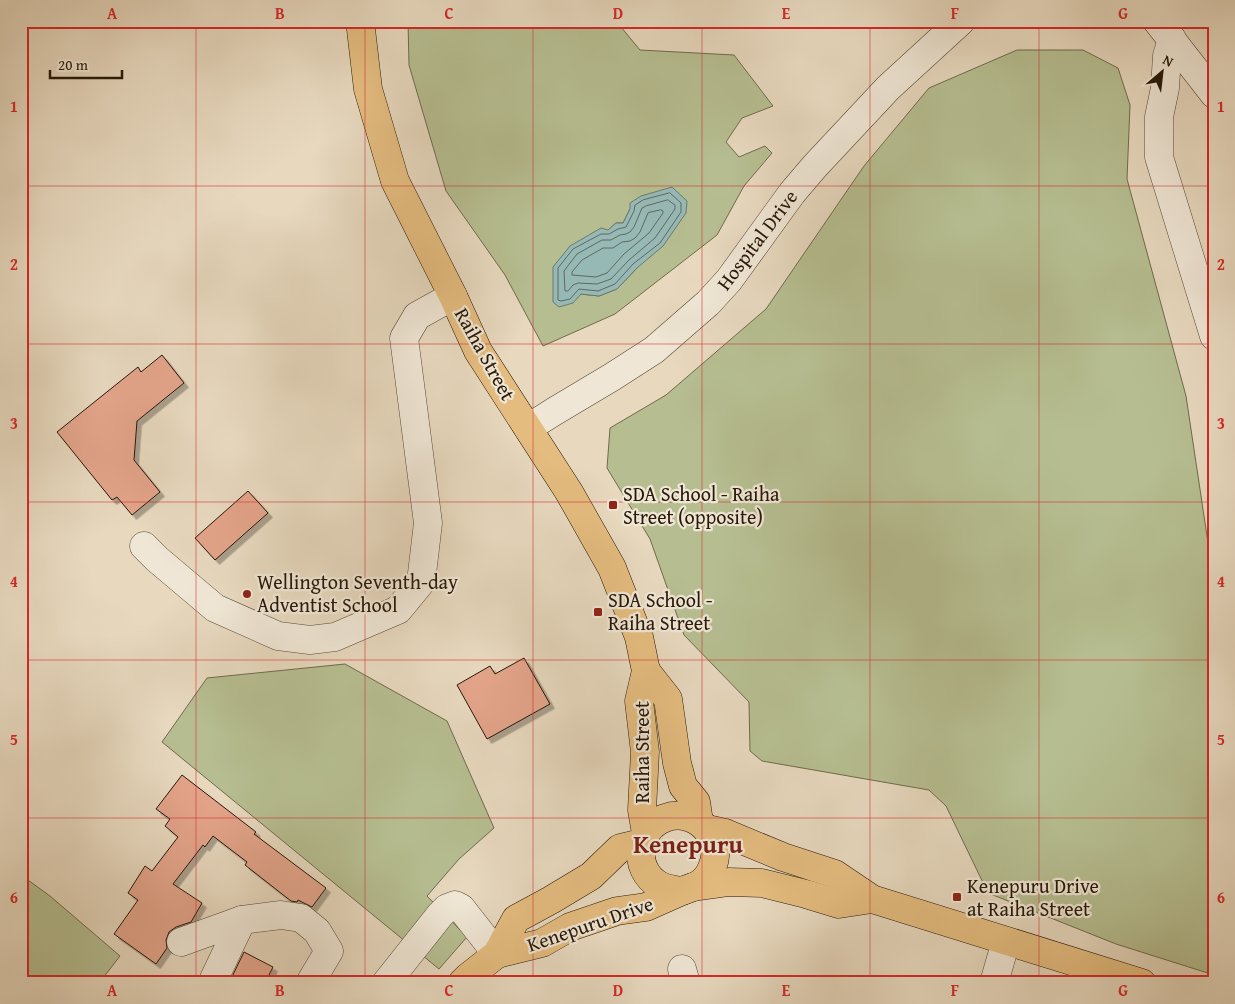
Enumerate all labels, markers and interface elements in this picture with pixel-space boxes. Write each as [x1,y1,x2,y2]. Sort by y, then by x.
text: A [107,1,118,25]
text: B [275,1,285,25]
text: C [444,1,454,25]
text: D [613,1,623,25]
text: E [782,1,791,25]
text: F [951,1,959,25]
text: G [1118,1,1128,25]
scale bar [50,48,122,80]
north arrow [1138,48,1188,98]
text: N [1159,49,1177,72]
text: 20 m [58,54,89,75]
text: 1 [10,94,18,118]
text: 1 [1217,94,1225,118]
street label: Hospital Drive [709,183,804,296]
text: 2 [10,252,18,276]
text: 2 [1217,252,1225,276]
street label: Raiha Street [448,302,523,406]
text: 3 [10,411,18,435]
text: 3 [1217,411,1225,435]
place label: SDA School - Raiha Street (opposite) [623,479,780,531]
marker: SDA School - Raiha Street (opposite) [607,499,619,511]
place label: Wellington Seventh-day Adventist School [257,567,458,619]
text: 4 [10,569,18,593]
text: 4 [1217,569,1225,593]
place label: SDA School - Raiha Street [608,585,713,637]
marker: Wellington Seventh-day Adventist School [241,588,253,600]
marker: SDA School - Raiha Street [592,606,604,618]
street label: Raiha Street [627,701,656,803]
text: 5 [10,727,18,751]
text: 5 [1217,727,1225,751]
district label: Kenepuru [633,826,743,862]
place label: Kenepuru Drive at Raiha Street [967,871,1099,923]
text: 6 [10,885,18,909]
text: 6 [1217,885,1225,909]
street label: Kenepuru Drive [523,888,657,959]
marker: Kenepuru Drive at Raiha Street [951,891,963,903]
text: A [107,978,118,1002]
text: B [275,978,285,1002]
text: C [444,978,454,1002]
text: D [613,978,623,1002]
text: E [782,978,791,1002]
text: F [951,978,959,1002]
text: G [1118,978,1128,1002]

